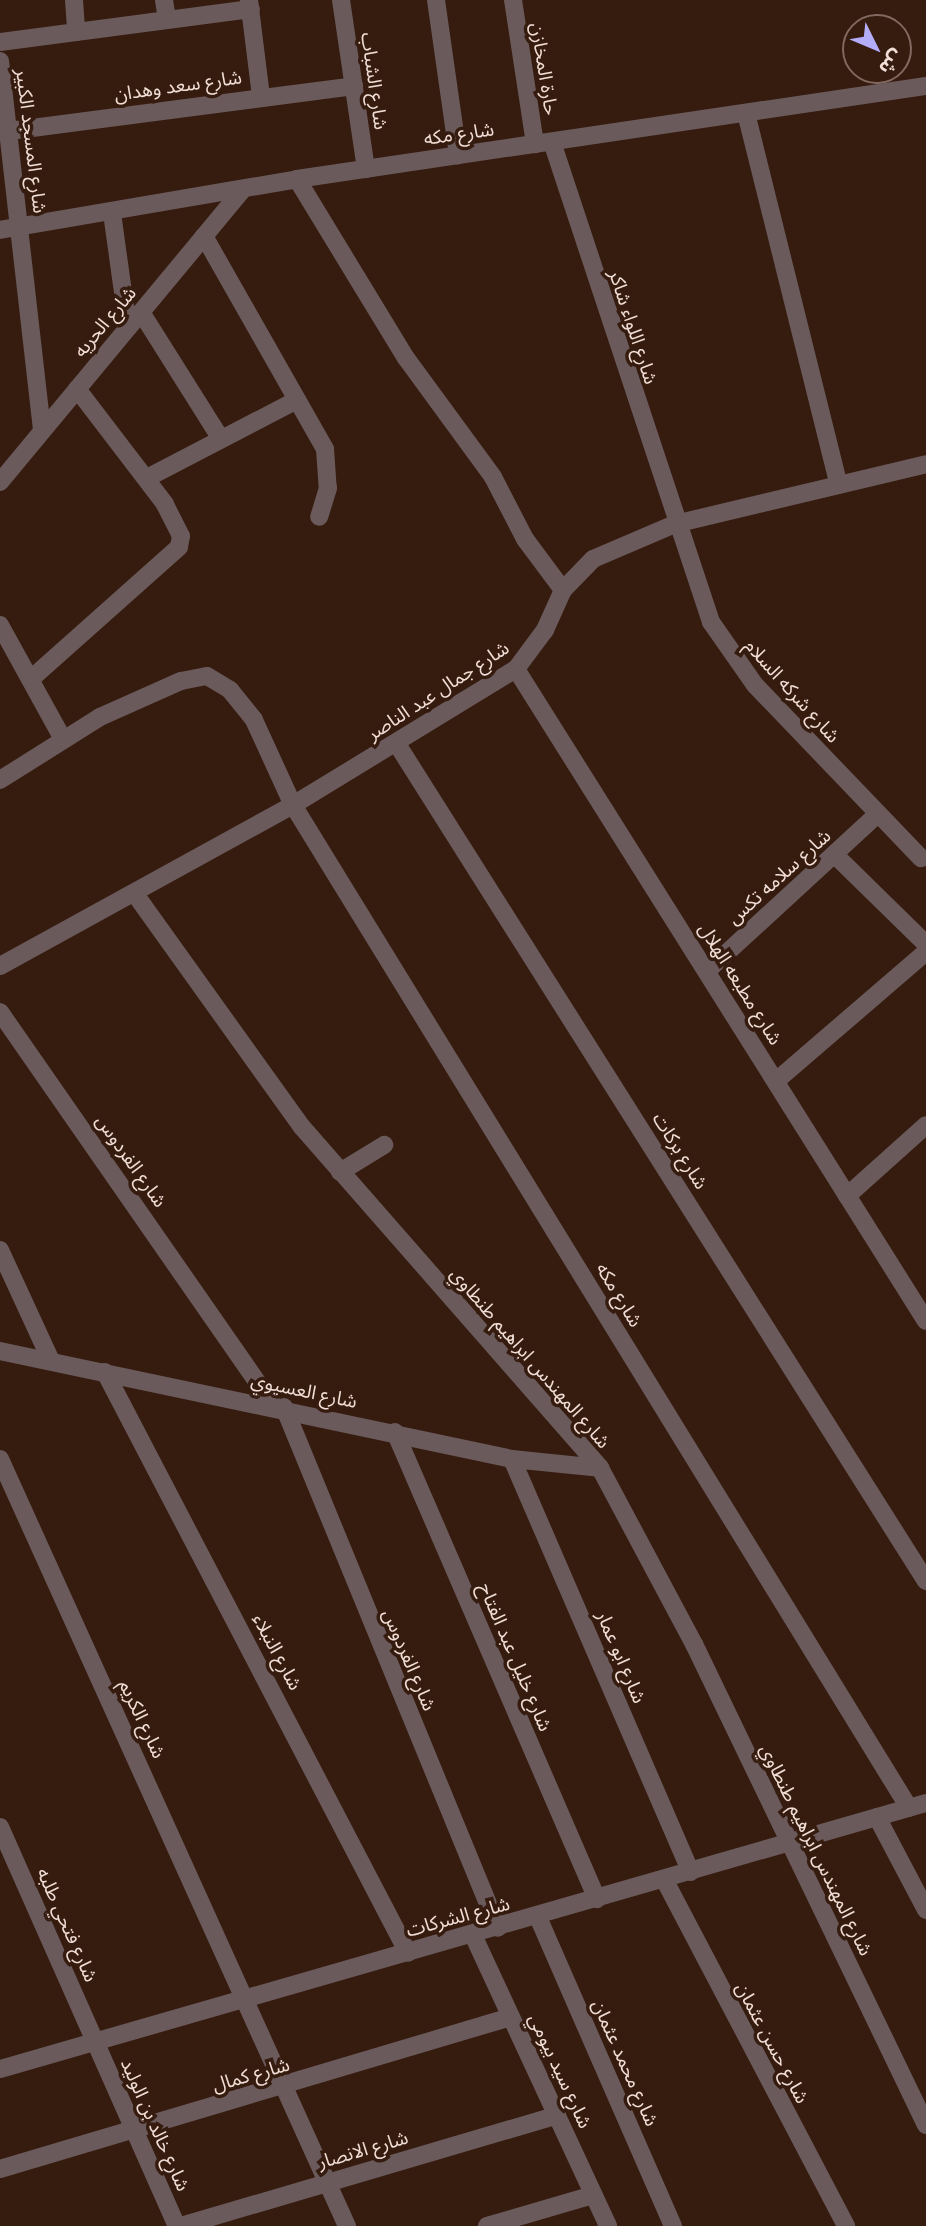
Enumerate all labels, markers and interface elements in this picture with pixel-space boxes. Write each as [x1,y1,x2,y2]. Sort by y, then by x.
north arrow [842,14,912,84]
street label: حارة المخازن [525,21,563,117]
street label: شارع الشباب [356,31,392,131]
text: ش [874,45,909,80]
street label: شارع سعد وهدان [113,66,243,106]
street label: شارع المسجد الكبير [11,67,51,215]
street label: شارع مكه [422,118,496,150]
street label: شارع اللواء شاكر [604,267,662,387]
street label: شارع الحريه [69,282,141,362]
street label: شارع شركه السلام [740,634,844,748]
street label: شارع جمال عبد الناصر [363,637,513,745]
street label: شارع سلامه تكس [722,825,836,929]
street label: شارع مطبعه الهلال [693,919,787,1049]
street label: شارع بركات [648,1109,712,1193]
street label: شارع الفردوس [91,1110,171,1212]
street label: شارع مكه [591,1259,647,1331]
street label: شارع المهندس ابراهيم طنطاوي [445,1263,615,1453]
street label: شارع العسيوي [249,1369,359,1413]
street label: شارع خليل عبد الفتاح [473,1579,557,1735]
street label: شارع الفردوس [377,1606,441,1714]
street label: شارع ابو عمار [591,1607,651,1707]
street label: شارع النبلاء [247,1610,307,1694]
street label: شارع الكريم [114,1676,170,1762]
street label: شارع المهندس ابراهيم طنطاوي [755,1741,877,1959]
street label: شارع فتحي طلبه [32,1864,102,1986]
street label: شارع الشركات [404,1892,512,1942]
street label: شارع حسن عثمان [730,1978,814,2108]
street label: شارع محمد عثمان [587,1996,663,2130]
street label: شارع سيد بيومي [523,2010,597,2132]
street label: شارع كمال [210,2053,292,2097]
street label: شارع خالد بن الوليد [116,2055,194,2195]
street label: شارع الانصار [315,2126,411,2174]

